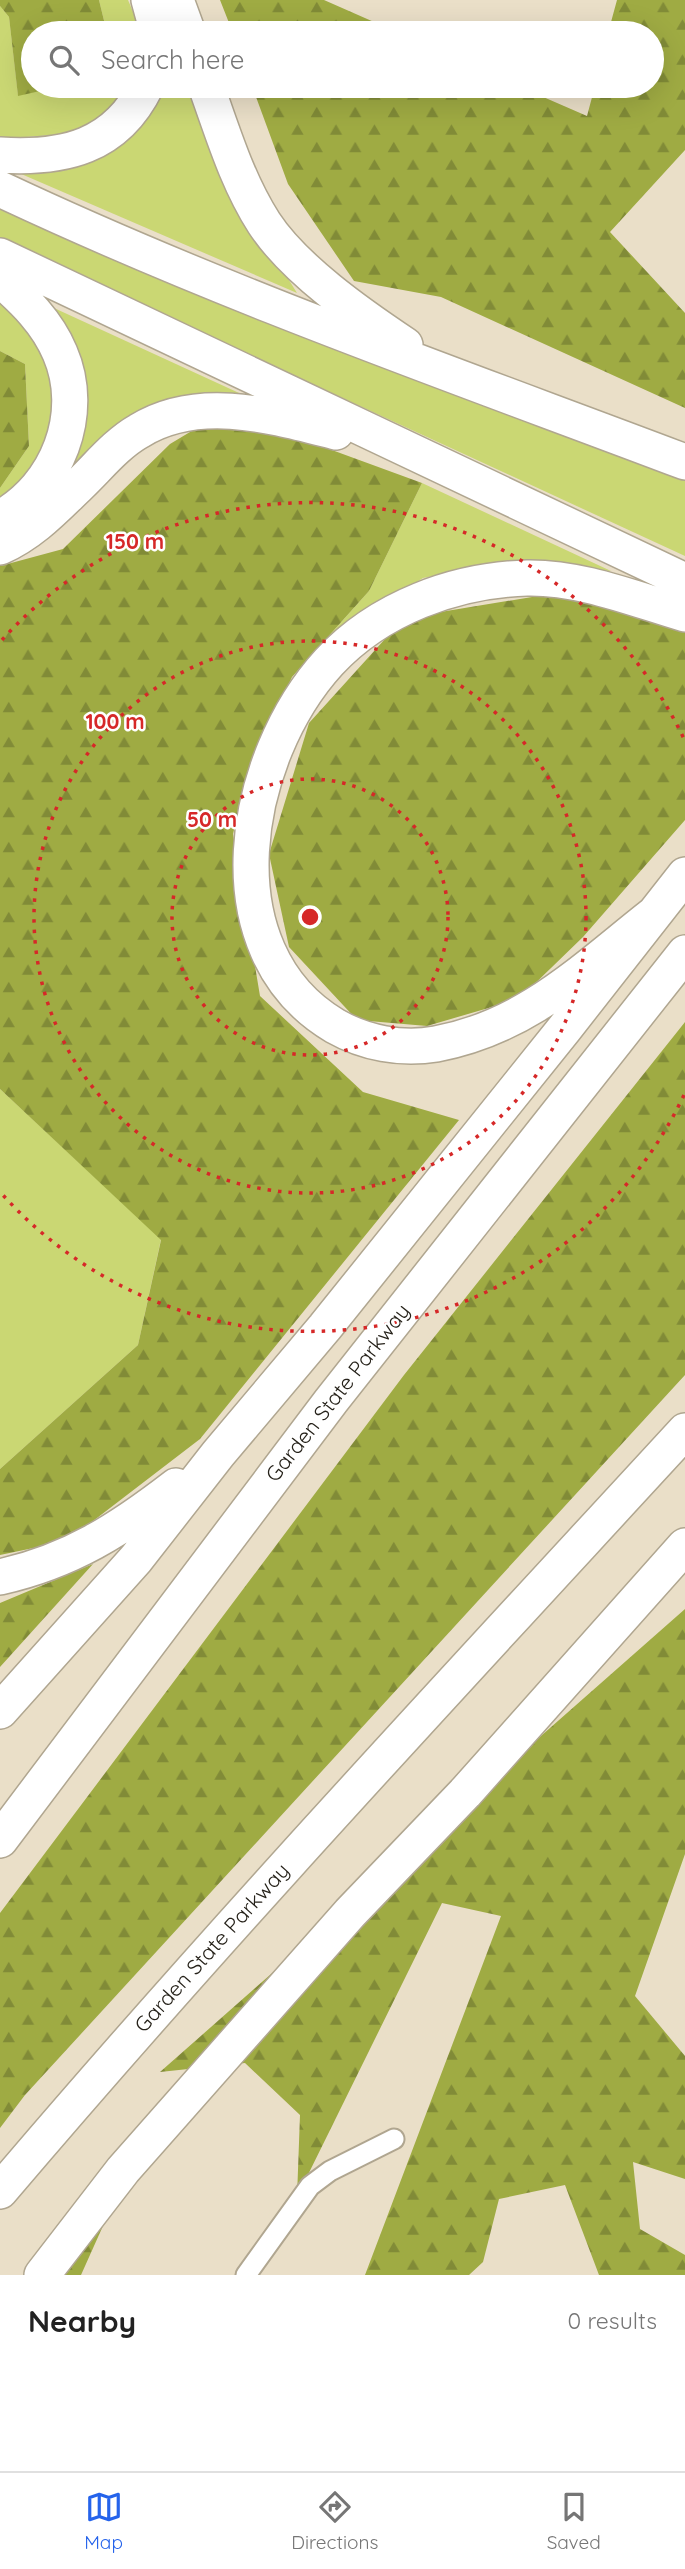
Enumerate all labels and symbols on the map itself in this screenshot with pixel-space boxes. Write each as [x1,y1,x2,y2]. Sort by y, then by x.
text: 150 m [106,528,164,554]
text: 100 m [85,708,145,734]
text: 50 m [187,806,237,832]
centre of rings [298,905,322,929]
street label: Garden State Parkway [260,1298,415,1487]
street label: Garden State Parkway [128,1857,294,2037]

